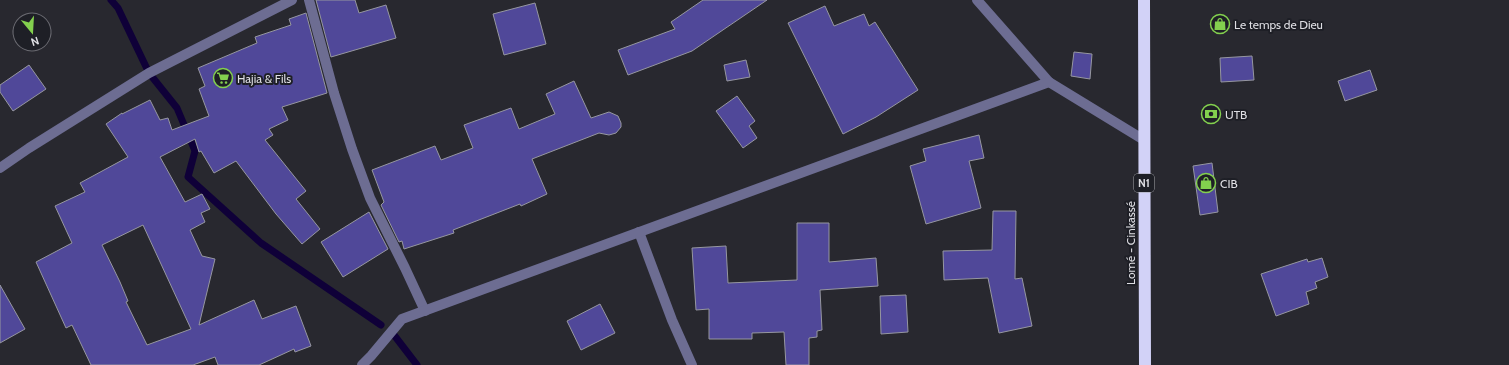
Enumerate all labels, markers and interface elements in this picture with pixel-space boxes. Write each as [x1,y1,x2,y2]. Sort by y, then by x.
north arrow [12,12,52,52]
shop icon: Le temps de Dieu [1209,13,1231,35]
place label: Le temps de Dieu [1234,17,1323,32]
text: N [29,34,41,49]
supermarket icon: Hajia & Fils [212,67,234,89]
place label: Hajia & Fils [237,71,291,86]
bank icon: UTB [1200,103,1222,125]
place label: UTB [1225,107,1247,122]
shop icon: CIB [1195,172,1217,194]
road number: N1 [1134,174,1154,192]
place label: CIB [1220,176,1238,191]
street label: Lomé - Cinkassé [1123,201,1138,285]

